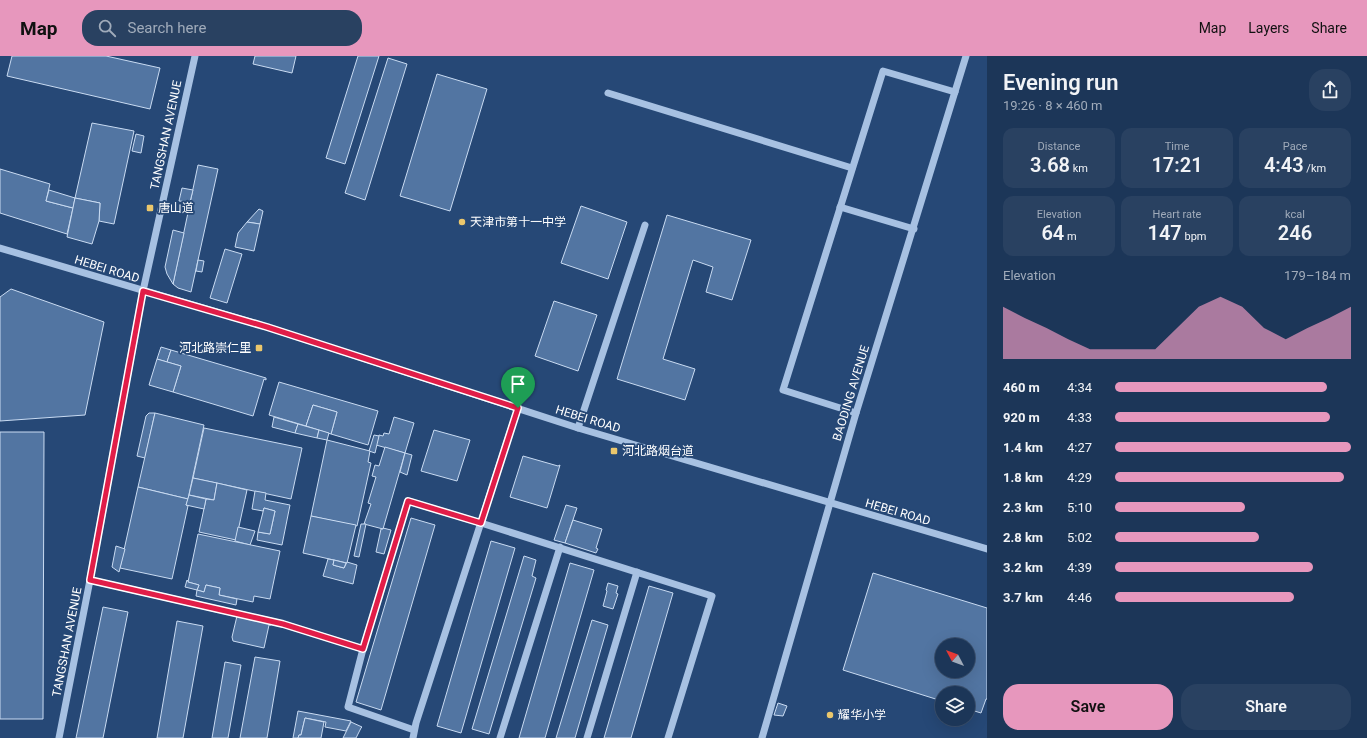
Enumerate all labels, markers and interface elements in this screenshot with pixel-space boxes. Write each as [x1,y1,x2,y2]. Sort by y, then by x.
search box [82,10,362,46]
text: Map [20,17,58,40]
icon: search [96,17,118,39]
text: Search here [128,19,206,37]
text: Map [1199,20,1226,36]
text: Layers [1248,20,1289,36]
text: Share [1311,20,1347,36]
button: share [1309,69,1351,111]
text: Evening run [1003,70,1119,95]
street label: TANGSHAN AVENUE [148,79,184,191]
text: 19:26 · 8 × 460 m [1003,98,1102,113]
text: Distance [1038,140,1080,153]
text: Time [1165,140,1189,153]
text: Pace [1283,140,1307,153]
text: 3.68 [1030,153,1070,177]
text: 17:21 [1151,153,1203,177]
text: 4:43 [1264,153,1304,177]
text: km [1070,162,1088,175]
text: /km [1304,162,1326,175]
place label: 唐山道 [158,201,194,215]
marker: 唐山道 [145,203,155,213]
text: Elevation [1037,208,1081,221]
text: Heart rate [1153,208,1201,221]
text: kcal [1285,208,1305,221]
place label: 天津市第十一中学 [470,215,566,229]
marker: 天津市第十一中学 [457,217,467,227]
text: 64 [1041,221,1064,245]
text: 147 [1147,221,1182,245]
text: 246 [1278,221,1312,245]
text: m [1064,230,1077,243]
text: bpm [1182,230,1207,243]
street label: HEBEI ROAD [73,252,141,286]
text: Elevation [1003,268,1056,283]
text: 179–184 m [1284,268,1351,283]
place label: 河北路崇仁里 [179,341,251,355]
marker: 河北路崇仁里 [254,343,264,353]
street label: BAODING AVENUE [830,343,872,443]
pin [501,367,535,408]
icon: arrive [507,373,529,395]
text: 460 m [1003,380,1040,395]
text: 4:34 [1067,380,1092,395]
street label: HEBEI ROAD [554,402,622,436]
text: 920 m [1003,410,1040,425]
text: 4:33 [1067,410,1092,425]
text: 1.4 km [1003,440,1043,455]
text: 4:27 [1067,440,1092,455]
place label: 河北路烟台道 [622,444,694,458]
marker: 河北路烟台道 [609,446,619,456]
text: 1.8 km [1003,470,1043,485]
text: 4:29 [1067,470,1092,485]
street label: HEBEI ROAD [864,496,932,528]
text: 2.3 km [1003,500,1043,515]
text: 5:10 [1067,500,1092,515]
text: 2.8 km [1003,530,1043,545]
text: 5:02 [1067,530,1092,545]
text: 3.2 km [1003,560,1043,575]
text: 4:39 [1067,560,1092,575]
street label: TANGSHAN AVENUE [50,586,85,698]
text: 3.7 km [1003,590,1043,605]
text: 4:46 [1067,590,1092,605]
north arrow [935,638,975,678]
map controls [935,638,975,726]
button: Save [1003,684,1173,730]
button: Share [1181,684,1351,730]
button: layers [935,686,975,726]
place label: 耀华小学 [838,708,886,722]
marker: 耀华小学 [825,710,835,720]

